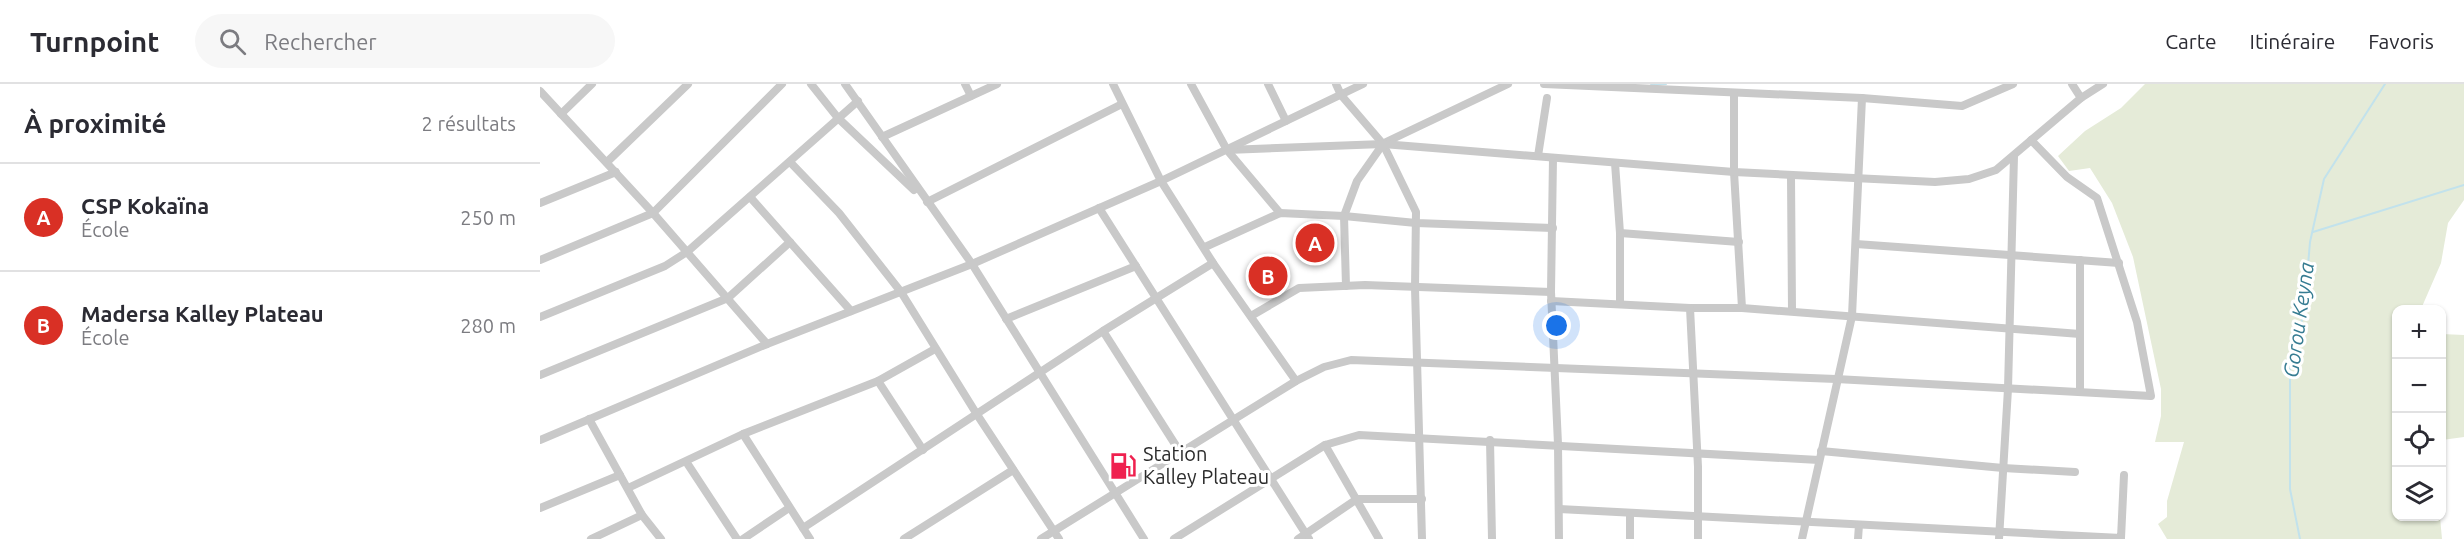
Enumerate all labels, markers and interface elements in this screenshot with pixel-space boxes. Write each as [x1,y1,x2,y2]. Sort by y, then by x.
search box [195,14,615,68]
icon: search [216,25,249,58]
text: Turnpoint [30,26,159,57]
text: Rechercher [264,29,377,54]
text: Carte [2165,29,2217,53]
text: Itinéraire [2250,29,2335,53]
text: Favoris [2368,29,2434,53]
text: À proximité [24,109,166,138]
text: 2 résultats [422,112,516,135]
text: CSP Kokaïna [81,193,209,218]
text: A [36,206,51,229]
text: 250 m [460,206,516,229]
text: École [81,218,129,241]
pin: A [1296,220,1334,266]
pin: B [1248,254,1288,298]
water label: Gorou Keyna [2278,261,2318,379]
text: Madersa Kalley Plateau [81,301,324,326]
map controls [2392,305,2446,521]
button: + [2392,305,2446,359]
your location [1542,311,1571,340]
text: B [37,314,50,337]
text: 280 m [460,314,516,337]
text: École [81,326,129,349]
button: − [2392,359,2446,413]
button: locate [2392,413,2446,467]
place label: Station Kalley Plateau [1143,442,1269,488]
fuel station icon: Station Kalley Plateau [1108,451,1138,481]
button: layers [2392,467,2446,521]

